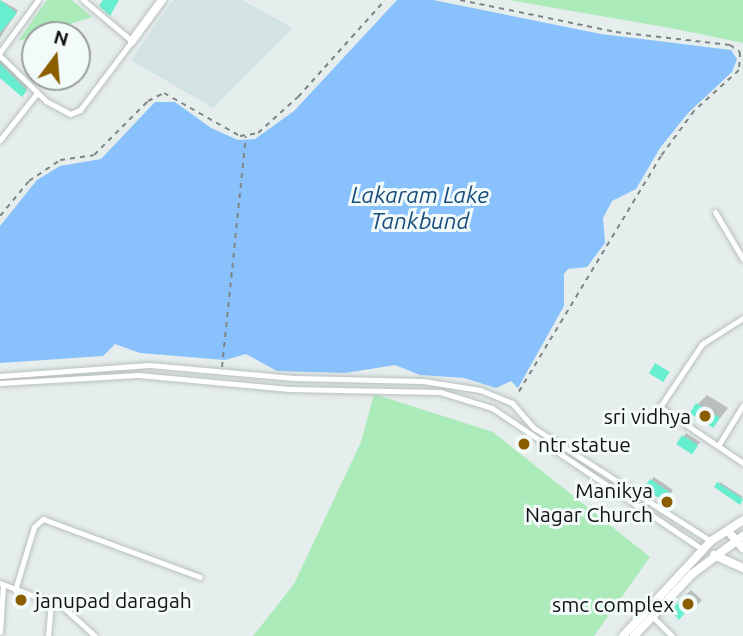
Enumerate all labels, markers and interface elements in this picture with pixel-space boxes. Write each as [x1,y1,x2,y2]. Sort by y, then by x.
north arrow [21,21,91,91]
text: N [51,25,71,50]
water label: Lakaram Lake Tankbund [351,181,489,235]
place label: sri vidhya [604,403,691,429]
marker: sri vidhya [697,408,713,424]
place label: ntr statue [538,431,631,457]
marker: ntr statue [516,436,532,452]
place label: Manikya Nagar Church [525,477,653,527]
marker: Manikya Nagar Church [659,494,675,510]
place label: janupad daragah [35,587,192,613]
place label: smc complex [552,591,674,617]
marker: janupad daragah [13,592,29,608]
marker: smc complex [680,596,696,612]

